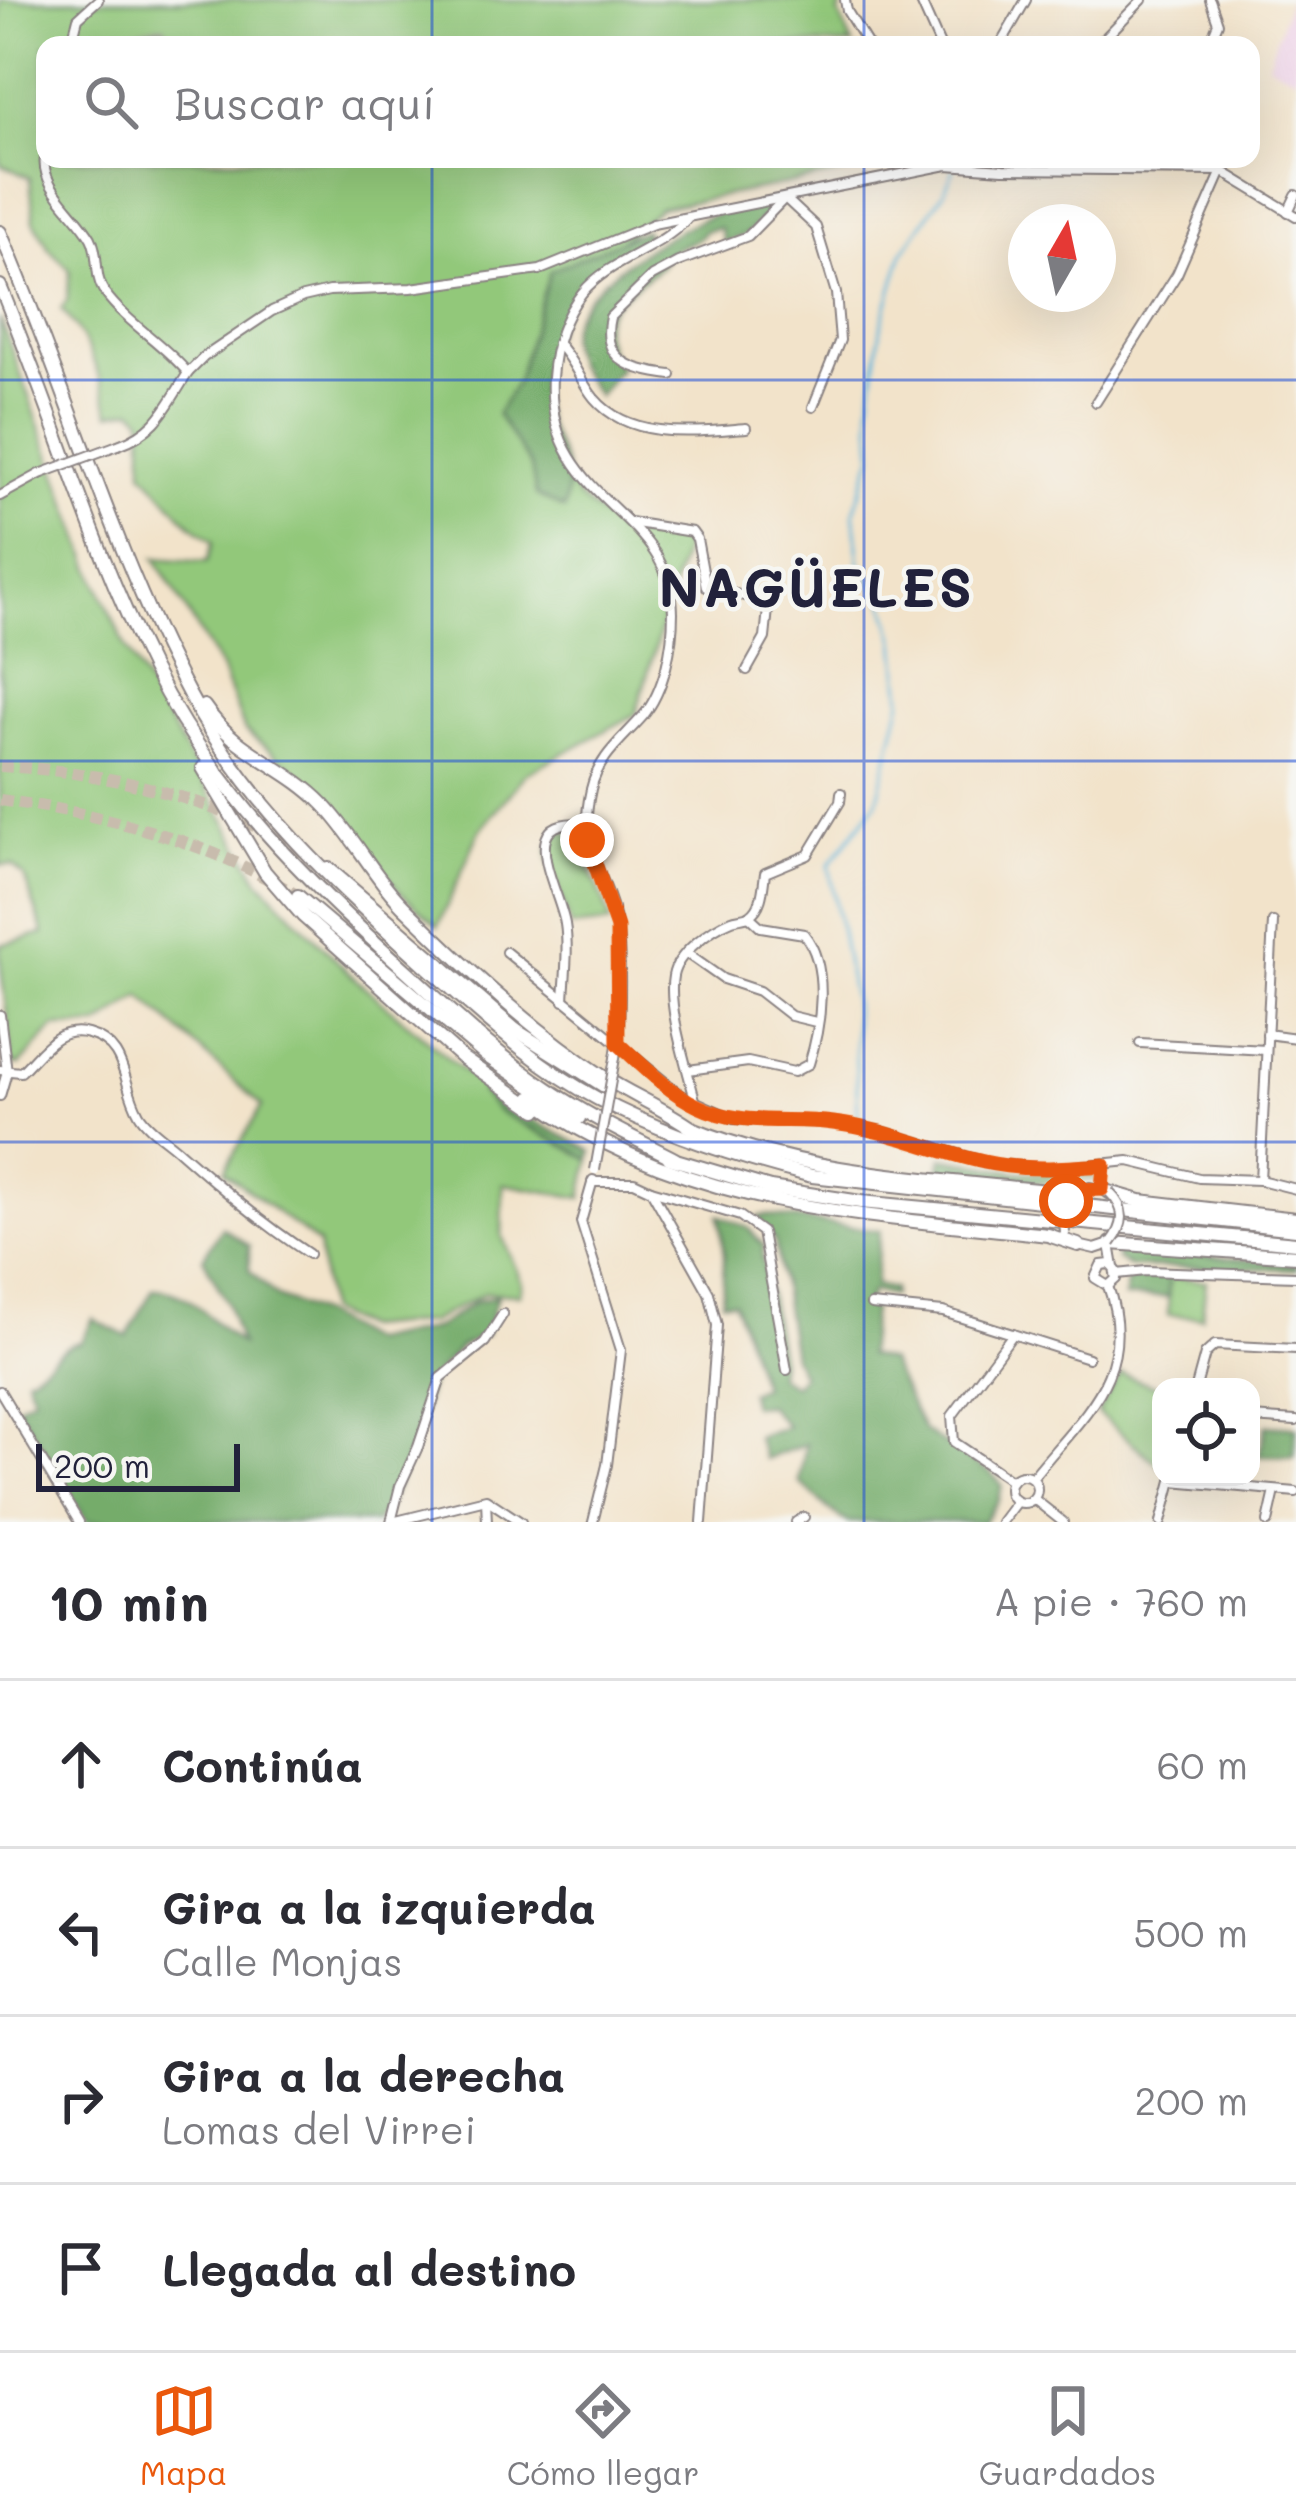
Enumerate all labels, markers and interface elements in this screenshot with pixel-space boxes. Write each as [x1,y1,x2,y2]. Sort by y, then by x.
search box [36,36,1260,168]
icon: search [78,69,144,135]
text: Buscar aquí [174,73,436,131]
north arrow [1008,204,1116,312]
district label: NAGÜELES [659,550,975,621]
route end [560,813,614,867]
route start [1039,1174,1093,1228]
map controls [1152,1378,1260,1486]
button: locate [1152,1378,1260,1486]
scale bar [36,1438,240,1491]
text: 200 m [54,1443,150,1486]
text: 10 min [48,1567,209,1634]
text: A pie · 760 m [994,1575,1248,1626]
icon: ahead [48,1731,114,1797]
text: Continúa [162,1735,363,1793]
text: 60 m [1157,1738,1248,1789]
text: Gira a la izquierda [162,1877,596,1935]
icon: left [48,1899,114,1965]
text: 500 m [1134,1906,1248,1957]
text: Calle Monjas [162,1935,403,1986]
text: Gira a la derecha [162,2045,565,2103]
icon: right [48,2067,114,2133]
text: 200 m [1135,2074,1248,2125]
text: Lomas del Virrei [162,2103,476,2154]
icon: arrive [48,2235,114,2301]
text: Llegada al destino [162,2239,576,2297]
tab: Mapa [140,2378,227,2493]
tab: Cómo llegar [507,2378,699,2493]
tab: Guardados [979,2378,1156,2493]

